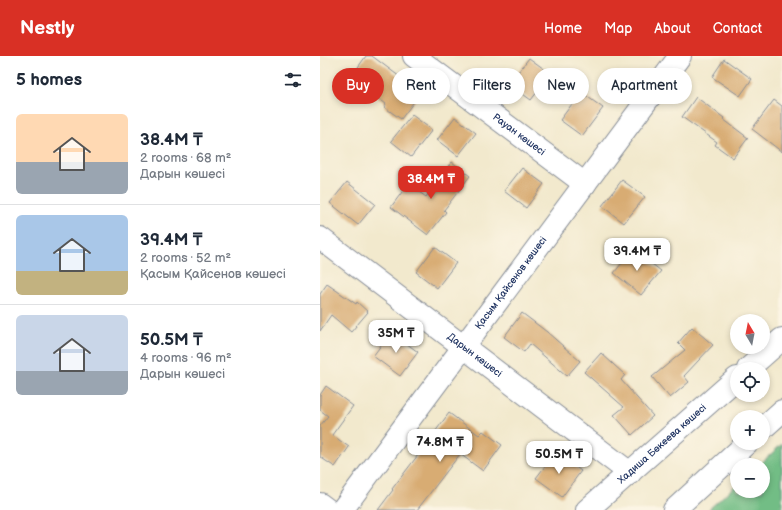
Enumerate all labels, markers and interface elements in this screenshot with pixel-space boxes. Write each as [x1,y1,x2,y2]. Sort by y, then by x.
text: Nestly [20,17,74,40]
text: Home [544,20,582,37]
text: Map [604,20,632,37]
text: About [654,20,691,37]
text: Contact [713,20,762,37]
chip: Buy [332,68,384,104]
chip: Rent [392,68,450,104]
chip: Filters [458,68,525,104]
chip: New [533,68,589,104]
chip: Apartment [597,68,692,104]
icon: filters [282,69,304,91]
text: 5 homes [16,70,82,90]
street label: Рауан көшесі [490,111,548,158]
icon: home [48,130,96,178]
text: 38.4M ₸ [140,130,202,150]
text: 2 rooms · 68 m² [140,150,231,166]
text: Дарын көшесі [140,166,225,182]
pin: 38.4M ₸ [394,166,468,200]
text: 38.4M ₸ [407,171,455,187]
text: 39.4M ₸ [140,230,202,250]
icon: home [48,231,96,279]
street label: Қасым Қайсенов көшесі [473,234,549,332]
pin: 39.4M ₸ [600,238,674,272]
text: 39.4M ₸ [613,243,661,259]
text: 2 rooms · 52 m² [140,250,231,266]
text: Қасым Қайсенов көшесі [140,266,286,282]
north arrow [730,314,770,354]
map controls [730,314,770,498]
pin: 35M ₸ [368,320,424,354]
text: 35M ₸ [378,325,414,341]
text: 50.5M ₸ [140,330,202,350]
icon: home [48,331,96,379]
street label: Дарын көшесі [445,331,504,380]
text: 4 rooms · 96 m² [140,350,232,366]
button: locate [730,362,770,402]
text: Дарын көшесі [140,366,225,382]
street label: Хадиша Бөкеева көшесі [615,402,709,486]
button: + [730,410,770,450]
pin: 74.8M ₸ [403,429,477,463]
text: 74.8M ₸ [416,434,464,450]
pin: 50.5M ₸ [522,441,596,475]
text: 50.5M ₸ [535,446,583,462]
button: − [730,458,770,498]

